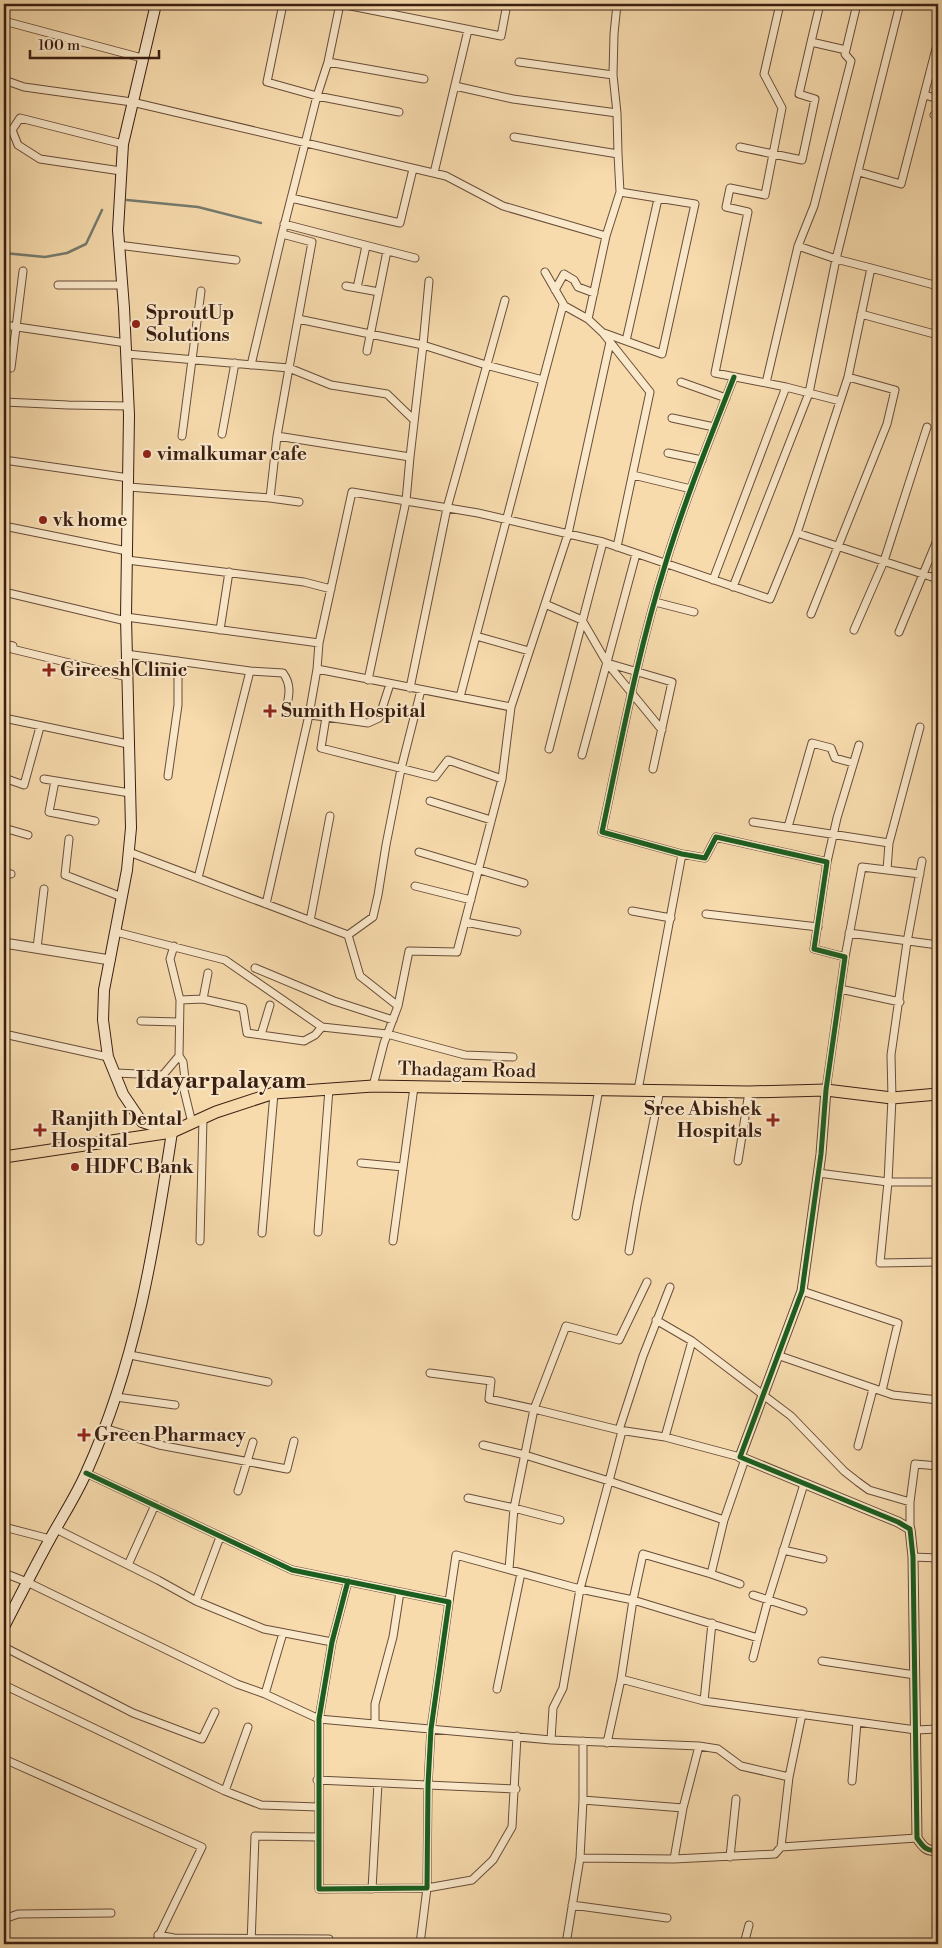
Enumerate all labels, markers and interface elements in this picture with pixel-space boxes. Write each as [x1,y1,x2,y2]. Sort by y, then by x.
scale bar [30,28,159,60]
text: 100 m [38,36,80,55]
place label: SproutUp Solutions [146,301,234,347]
marker: SproutUp Solutions [130,318,142,330]
place label: vimalkumar cafe [156,442,307,466]
marker: vimalkumar cafe [141,448,153,460]
place label: vk home [52,508,128,532]
marker: vk home [37,514,49,526]
place label: Gireesh Clinic [60,658,187,682]
marker: Gireesh Clinic [42,663,56,677]
place label: Sumith Hospital [281,699,426,723]
marker: Sumith Hospital [263,704,277,718]
street label: Thadagam Road [398,1057,537,1083]
district label: Idayarpalayam [136,1066,306,1096]
place label: Sree Abishek Hospitals [644,1097,762,1143]
place label: Ranjith Dental Hospital [51,1107,182,1153]
marker: Sree Abishek Hospitals [766,1113,780,1127]
marker: Ranjith Dental Hospital [33,1123,47,1137]
place label: HDFC Bank [85,1155,194,1179]
marker: HDFC Bank [69,1161,81,1173]
place label: Green Pharmacy [94,1423,246,1447]
marker: Green Pharmacy [78,1429,90,1441]

